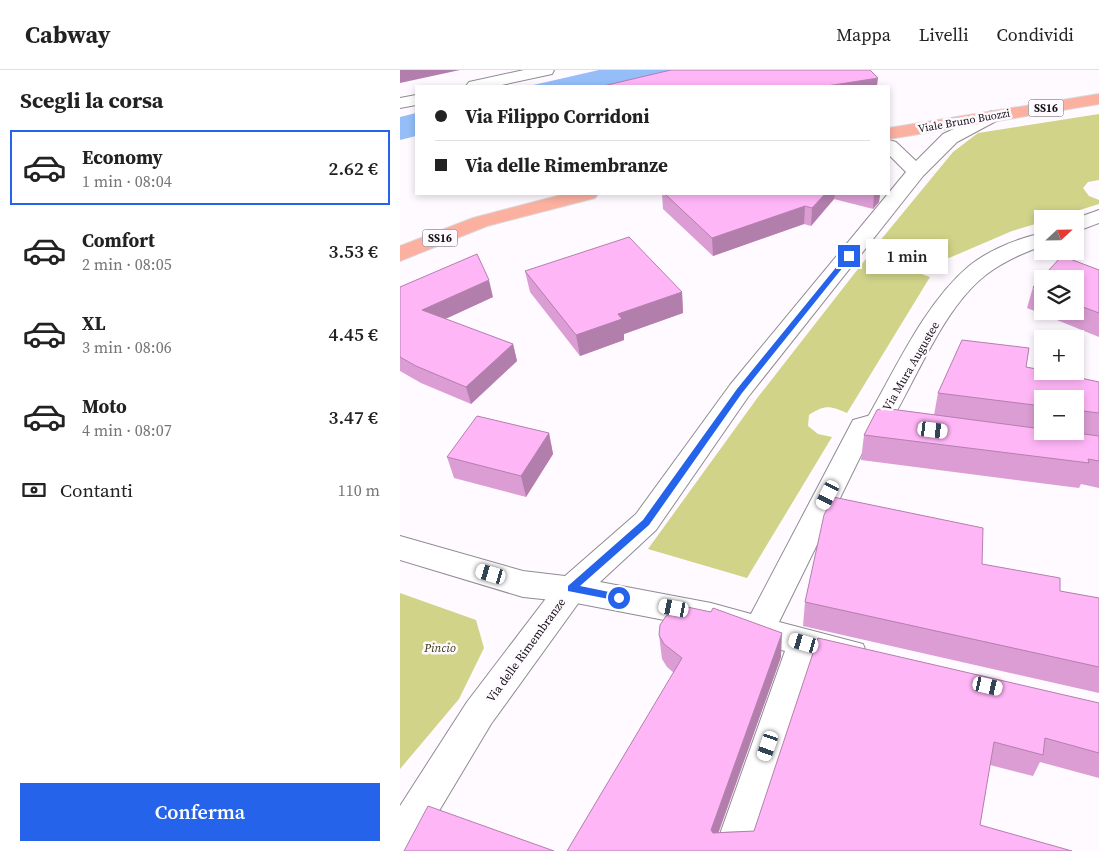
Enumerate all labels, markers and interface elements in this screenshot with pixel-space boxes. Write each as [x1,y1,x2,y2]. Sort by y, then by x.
text: Cabway [25,18,111,51]
text: Mappa [836,22,891,47]
text: Livelli [919,22,969,47]
text: Condividi [997,22,1074,47]
text: Scegli la corsa [20,85,164,115]
road number: SS16 [1028,99,1064,116]
text: Via Filippo Corridoni [465,103,650,129]
street label: Viale Bruno Buozzi [917,106,1011,136]
text: Economy [82,144,163,170]
icon: car [22,145,67,190]
text: Via delle Rimembranze [465,152,668,178]
text: 2.62 € [329,155,378,181]
text: 1 min · 08:04 [82,170,172,192]
north arrow [1034,210,1084,260]
map controls [1034,210,1084,440]
text: Comfort [82,227,155,253]
icon: car [22,228,67,273]
road number: SS16 [422,230,458,247]
text: 3.53 € [329,238,378,264]
callout: 1 min [866,238,949,274]
route end [838,245,860,267]
text: 1 min [886,245,928,267]
text: 2 min · 08:05 [82,253,172,275]
button: layers [1034,270,1084,320]
text: XL [82,310,105,336]
icon: car [22,311,67,356]
street label: Via Mura Augustee [879,318,943,414]
text: 4.45 € [329,321,378,347]
button: + [1034,330,1084,380]
text: 3 min · 08:06 [82,336,172,358]
button: − [1034,390,1084,440]
text: Moto [82,393,127,419]
icon: car [22,394,67,439]
text: 3.47 € [329,404,378,430]
text: 4 min · 08:07 [82,419,172,441]
car [917,421,948,439]
icon: cash [20,476,48,504]
text: Contanti [60,477,133,503]
car [814,478,841,512]
text: 110 m [338,479,380,501]
car [474,563,507,585]
route start [608,587,630,609]
street label: Via delle Rimembranze [483,595,569,705]
car [657,598,690,618]
car [787,632,820,654]
park label: Pincio [423,640,456,656]
car [971,675,1004,697]
car [756,729,779,763]
button: Conferma [20,783,380,841]

